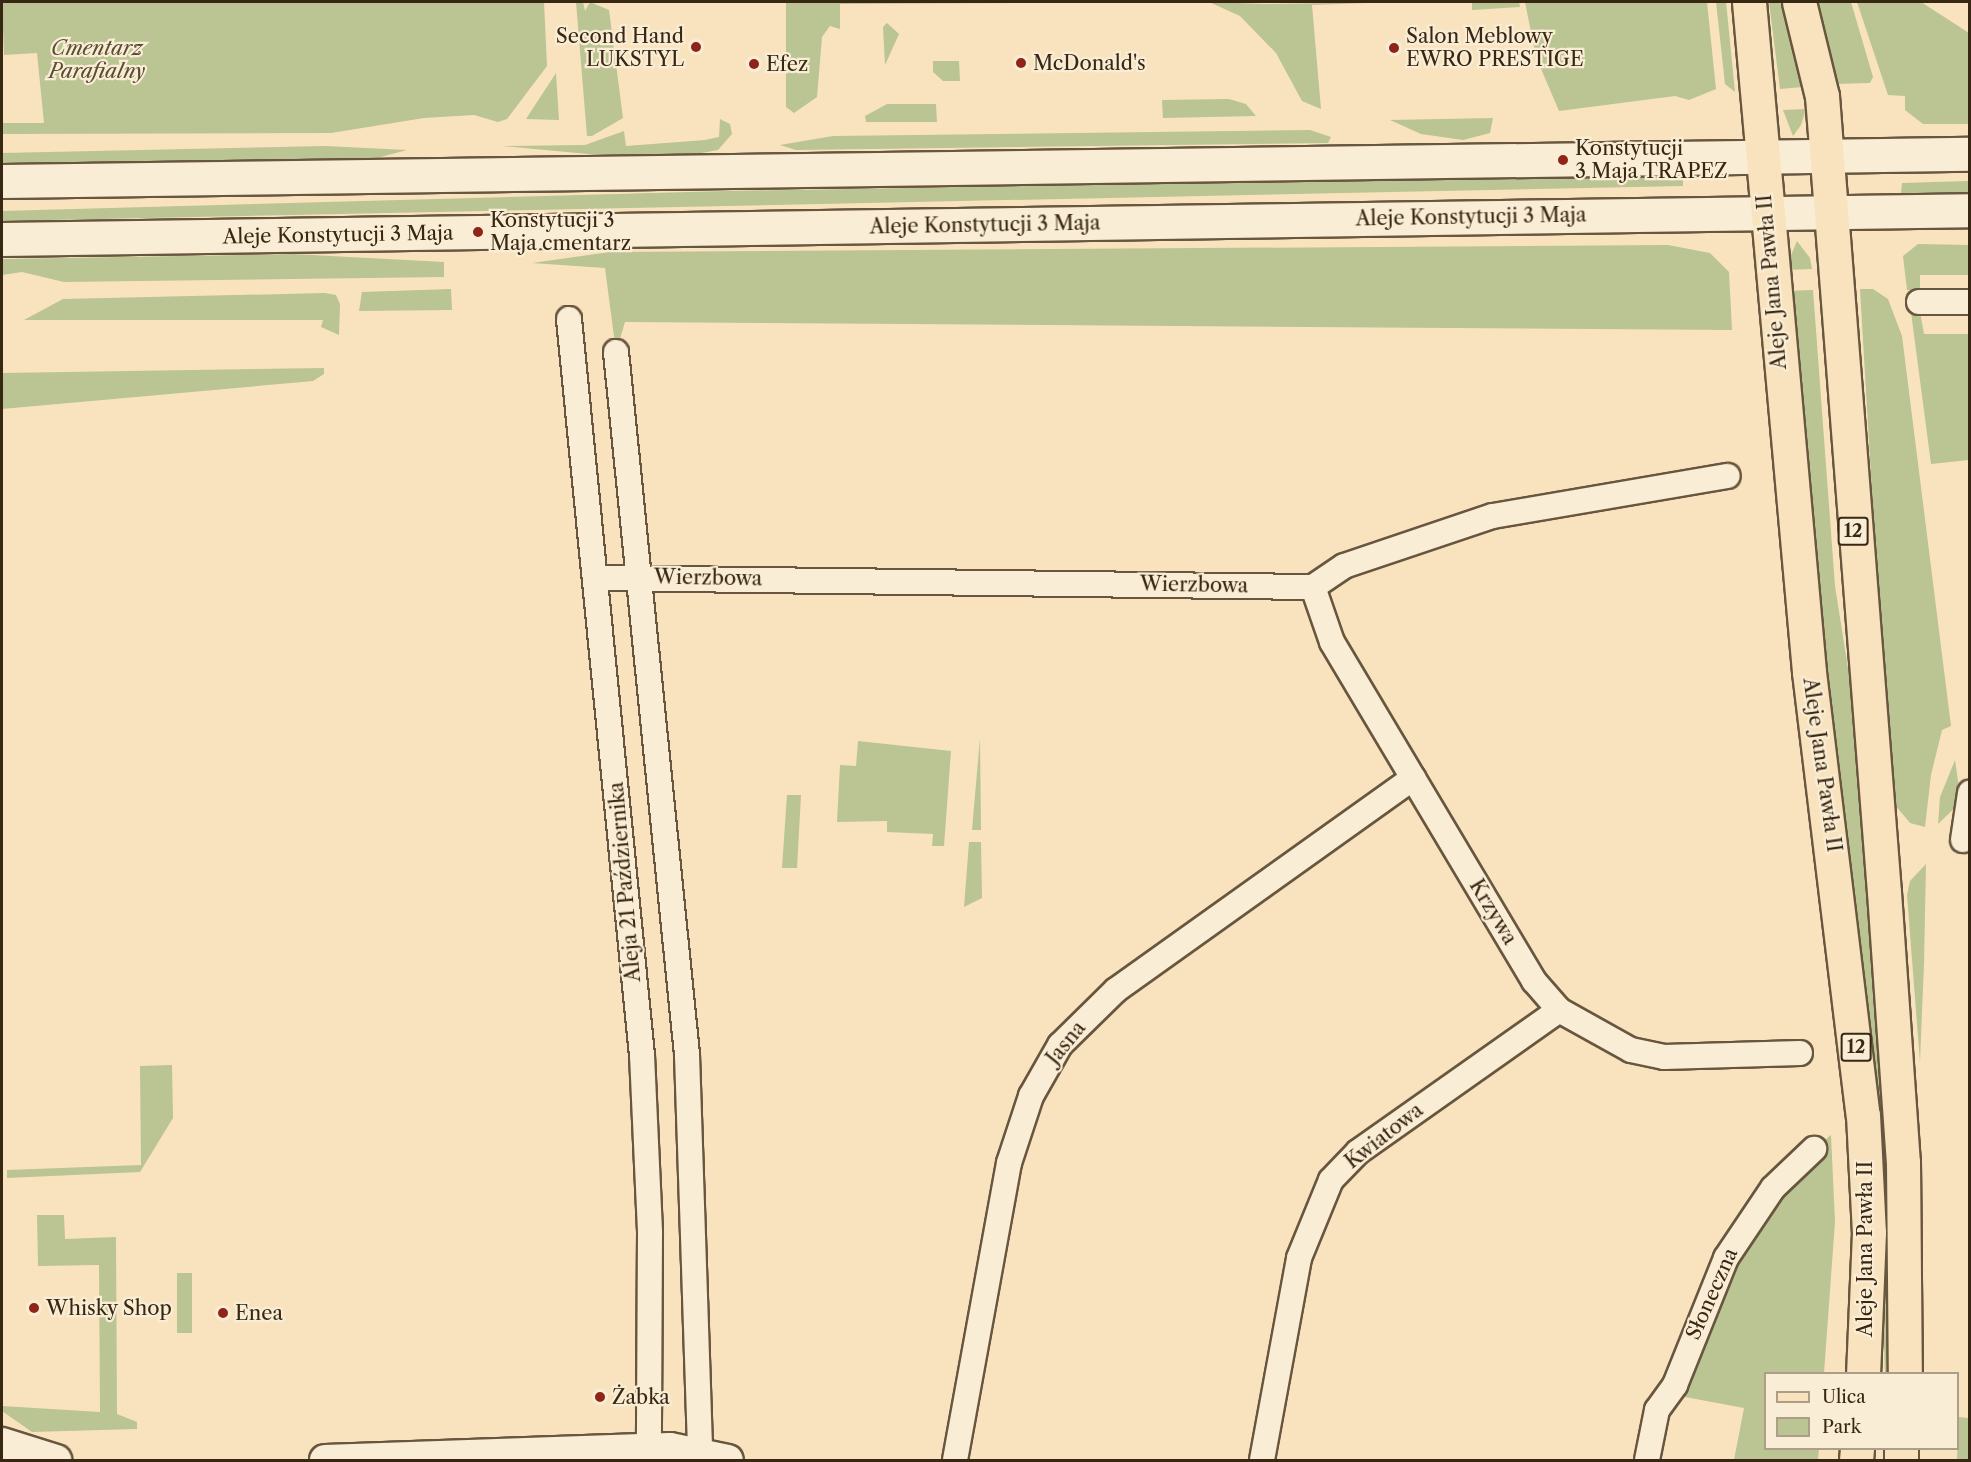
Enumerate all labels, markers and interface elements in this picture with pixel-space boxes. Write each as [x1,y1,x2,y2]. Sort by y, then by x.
place label: Second Hand LUKSTYL [556,24,684,71]
place label: Salon Meblowy EWRO PRESTIGE [1406,24,1584,71]
park label: Cmentarz Parafialny [49,37,145,84]
marker: Second Hand LUKSTYL [689,40,703,54]
marker: Salon Meblowy EWRO PRESTIGE [1387,41,1401,55]
place label: McDonald's [1033,51,1146,75]
place label: Efez [766,52,808,76]
marker: McDonald's [1014,56,1028,70]
marker: Efez [747,57,761,71]
place label: Konstytucji 3 Maja TRAPEZ [1575,136,1728,183]
marker: Konstytucji 3 Maja TRAPEZ [1556,153,1570,167]
street label: Aleje Jana Pawła II [1752,193,1792,371]
street label: Aleje Konstytucji 3 Maja [1355,203,1587,231]
place label: Konstytucji 3 Maja cmentarz [490,208,631,255]
street label: Aleje Konstytucji 3 Maja [869,211,1101,239]
street label: Aleje Konstytucji 3 Maja [222,221,454,249]
marker: Konstytucji 3 Maja cmentarz [471,225,485,239]
road number: 12 [1836,516,1870,546]
street label: Wierzbowa [654,565,762,591]
street label: Wierzbowa [1140,572,1248,598]
street label: Aleje Jana Pawła II [1798,676,1846,854]
street label: Aleja 21 Października [604,781,646,983]
street label: Krzywa [1464,875,1522,949]
street label: Jasna [1041,1016,1091,1070]
road number: 12 [1840,1032,1872,1062]
street label: Kwiatowa [1340,1098,1428,1174]
street label: Aleje Jana Pawła II [1853,1161,1877,1337]
street label: Słoneczna [1681,1244,1743,1344]
place label: Whisky Shop [46,1296,173,1320]
marker: Whisky Shop [27,1301,41,1315]
place label: Enea [235,1301,283,1325]
marker: Enea [216,1306,230,1320]
legend [1764,1372,1959,1450]
place label: Żabka [612,1385,670,1409]
text: Ulica [1822,1386,1866,1408]
marker: Żabka [593,1390,607,1404]
text: Park [1822,1416,1861,1438]

